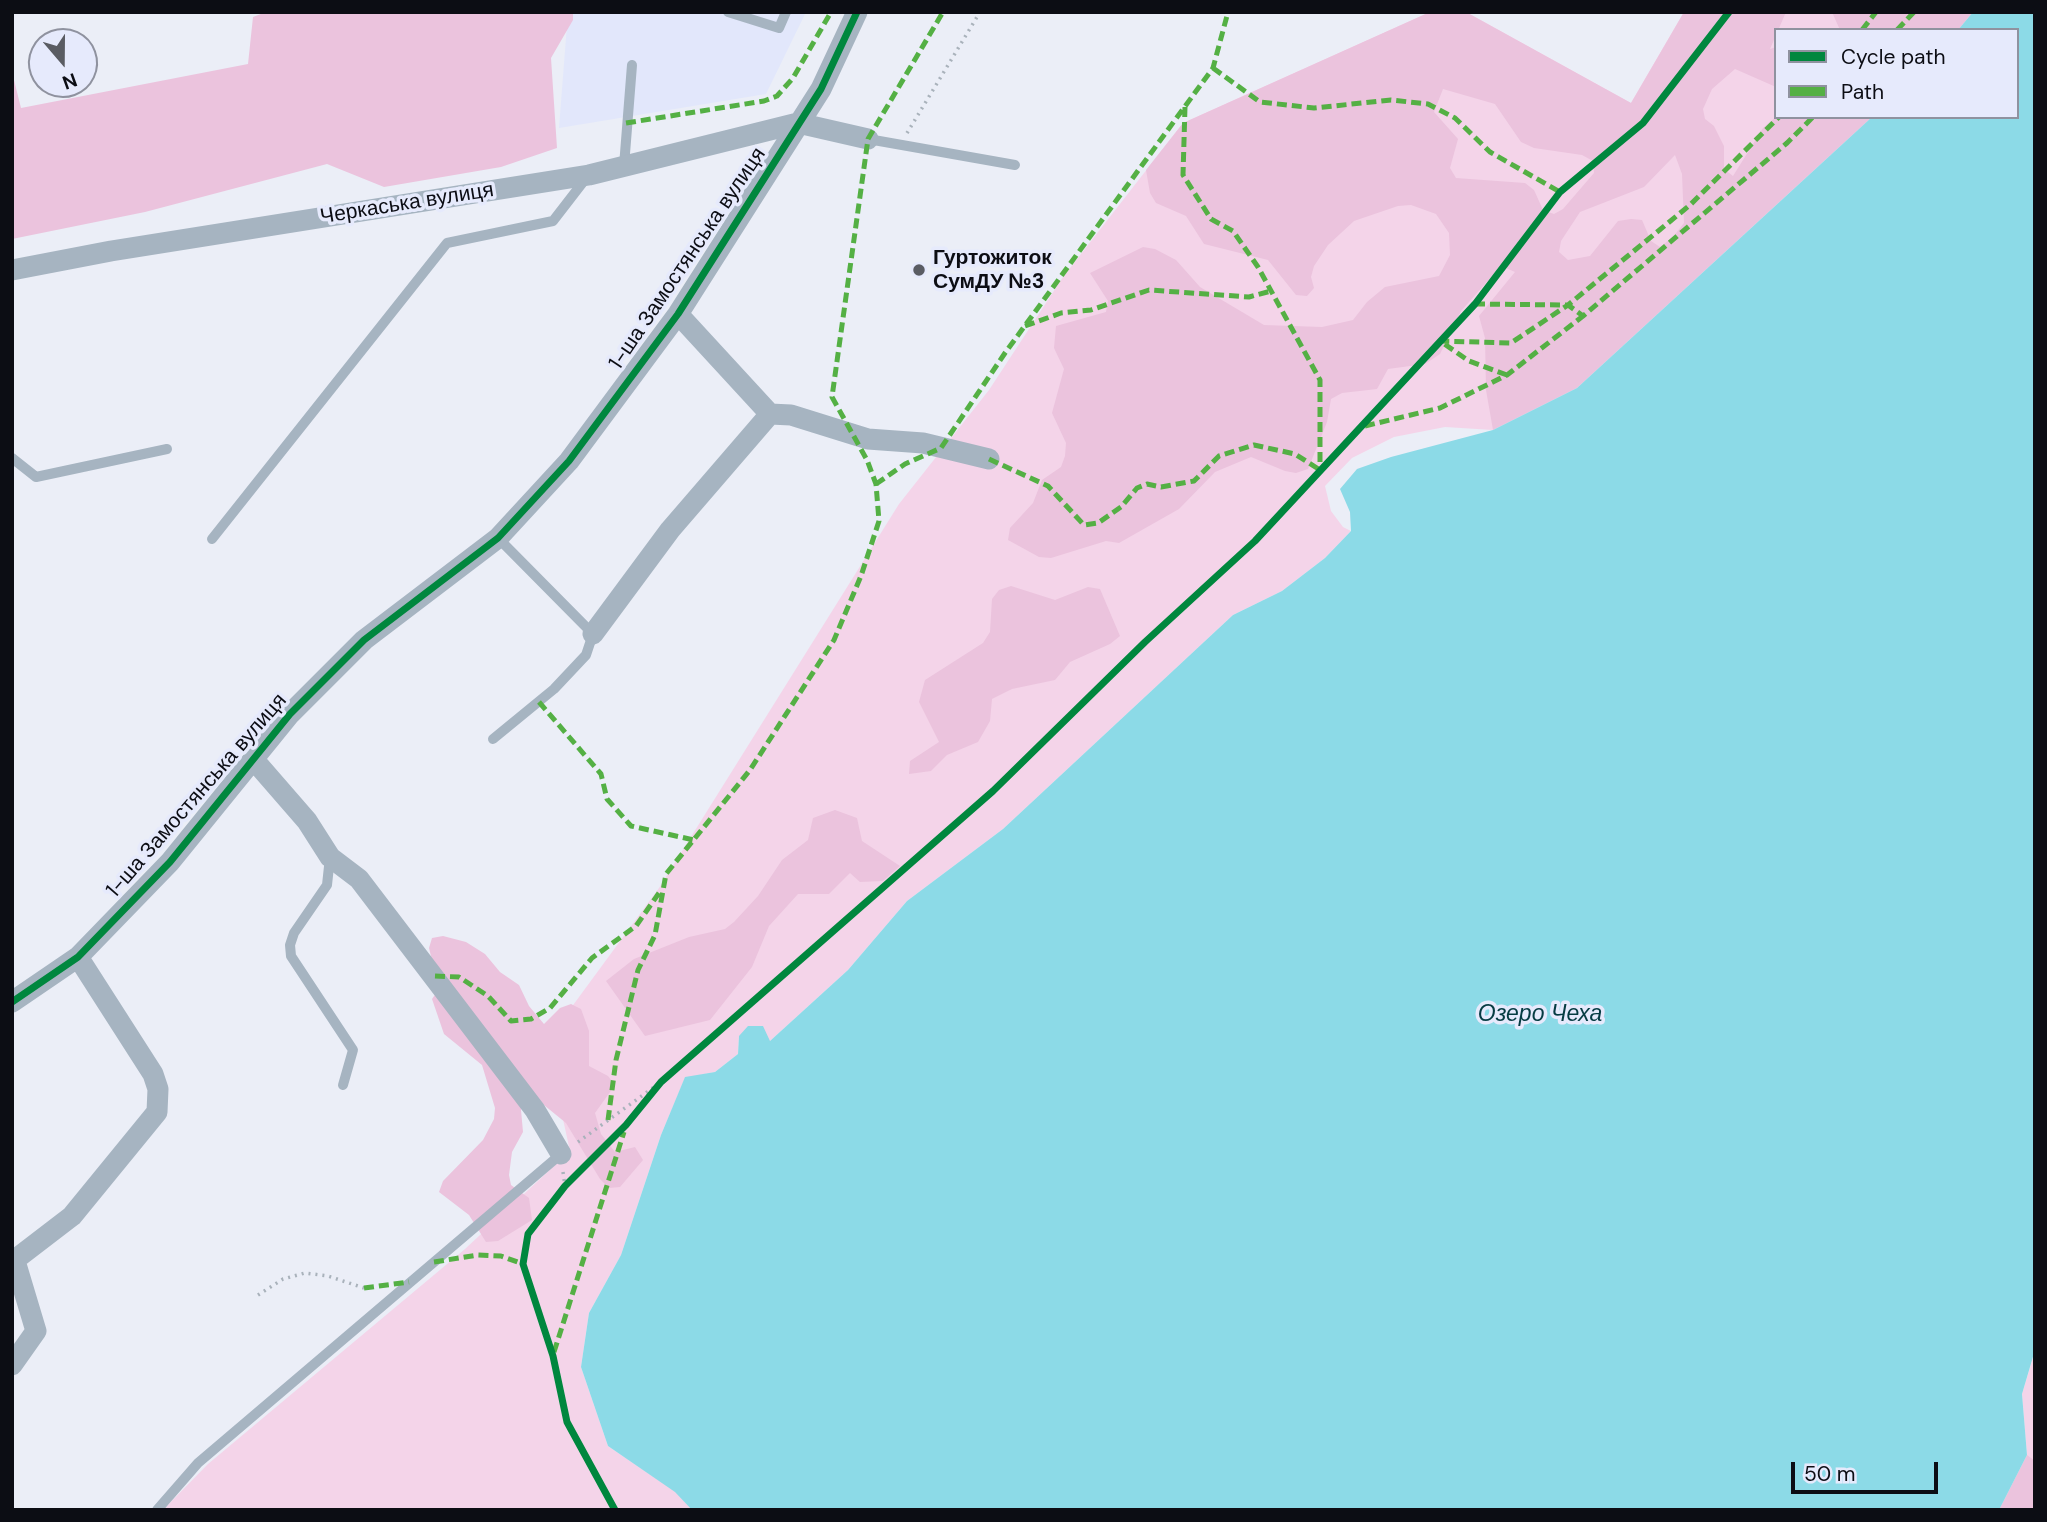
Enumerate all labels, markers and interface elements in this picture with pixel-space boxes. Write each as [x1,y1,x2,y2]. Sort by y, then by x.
north arrow [28,28,98,98]
legend [1774,28,2019,119]
text: Cycle path [1841,43,1946,71]
text: N [59,67,80,95]
text: Path [1841,78,1884,106]
street label: 1-ша Замостянська вулиця [604,143,772,375]
street label: Черкаська вулиця [319,178,495,230]
place label: Гуртожиток СумДУ №3 [933,245,1052,295]
marker: Гуртожиток СумДУ №3 [911,262,927,278]
street label: 1-ша Замостянська вулиця [102,689,292,903]
water label: Озеро Чеха [1478,1001,1602,1029]
scale bar [1795,1448,1942,1492]
text: 50 m [1804,1460,1855,1488]

